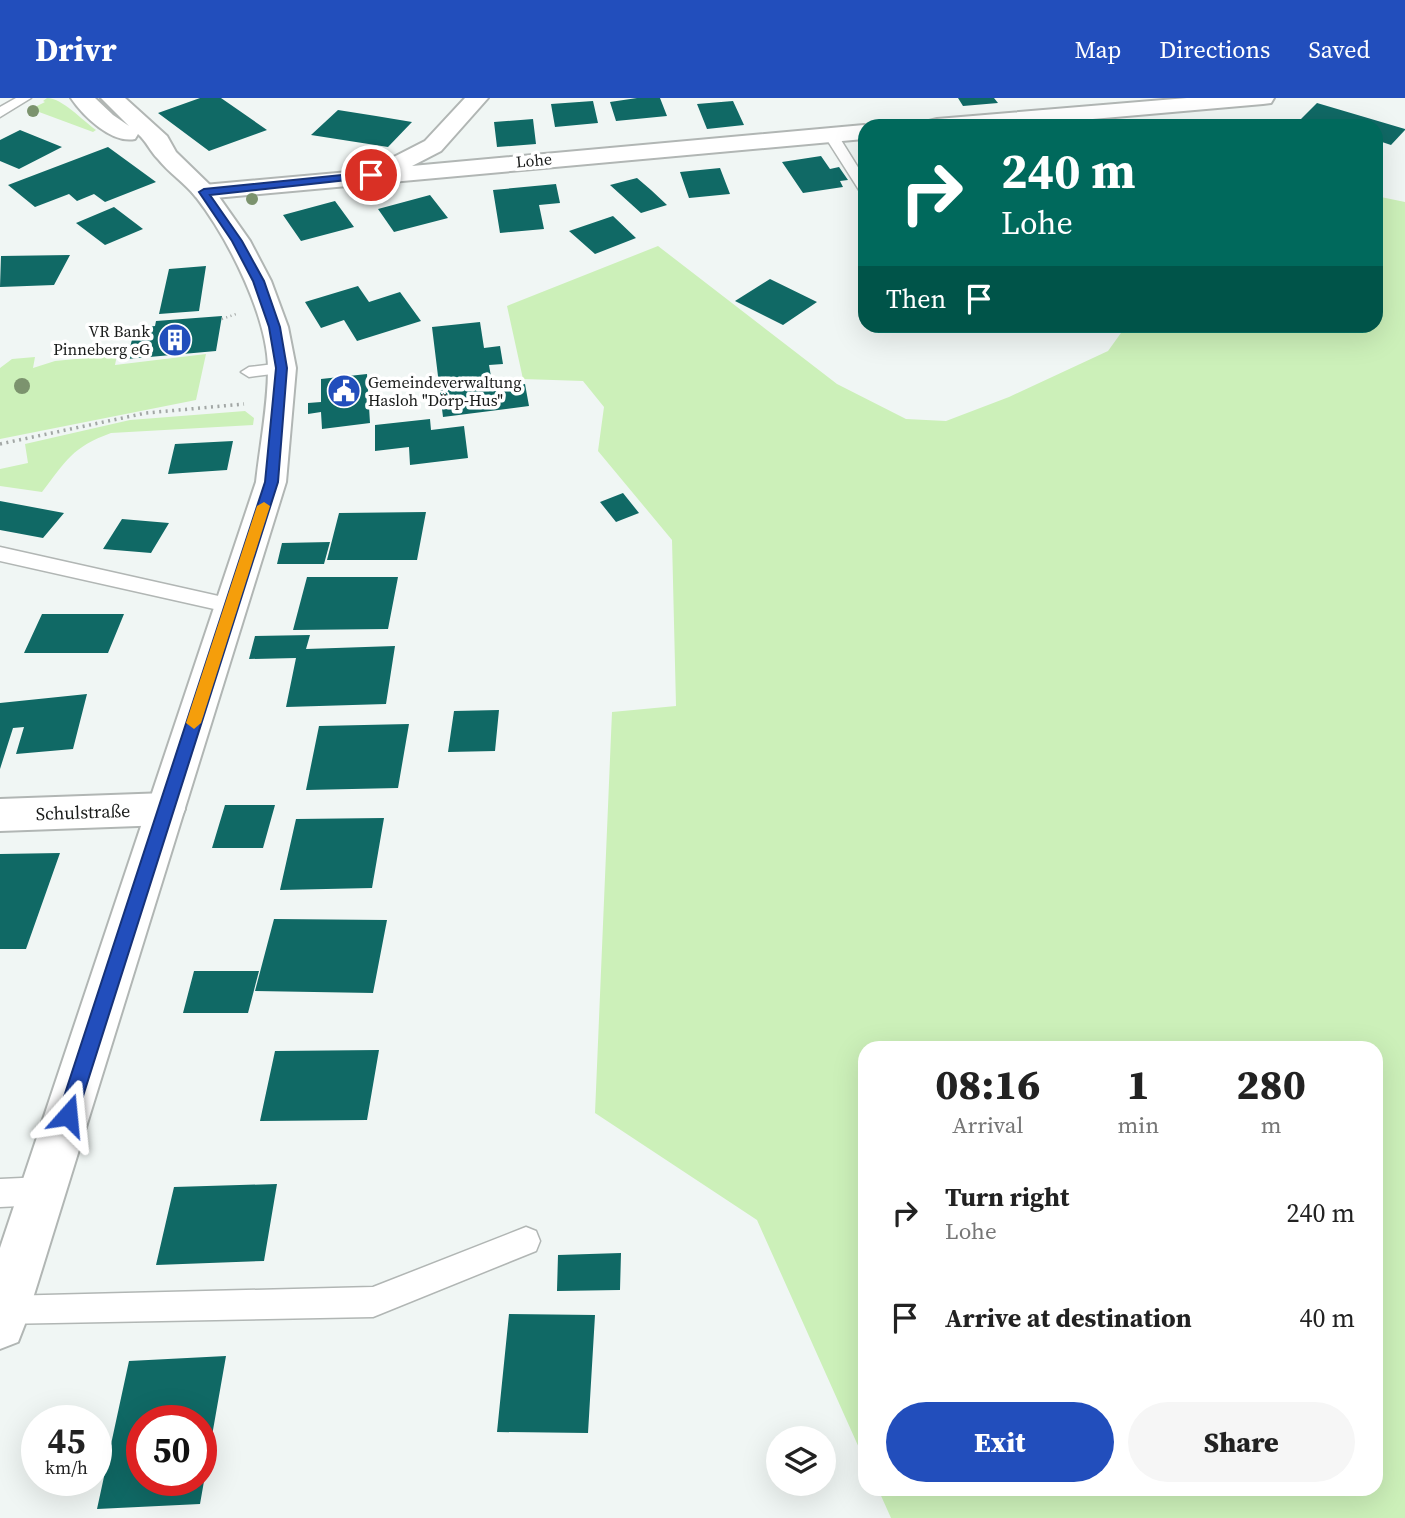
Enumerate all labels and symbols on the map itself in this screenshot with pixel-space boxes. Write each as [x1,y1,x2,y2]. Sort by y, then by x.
pin [341,145,401,205]
street label: Lohe [515,147,553,173]
place label: VR Bank Pinneberg eG [53,320,150,360]
building icon: VR Bank Pinneberg eG [156,321,194,359]
place label: Gemeindeverwaltung Hasloh "Dörp-Hus" [368,371,521,411]
public building icon: Gemeindeverwaltung Hasloh "Dörp-Hus" [325,372,363,410]
street label: Schulstraße [35,798,131,826]
position arrow [31,1078,105,1152]
speed limit sign: 50 [126,1405,217,1496]

